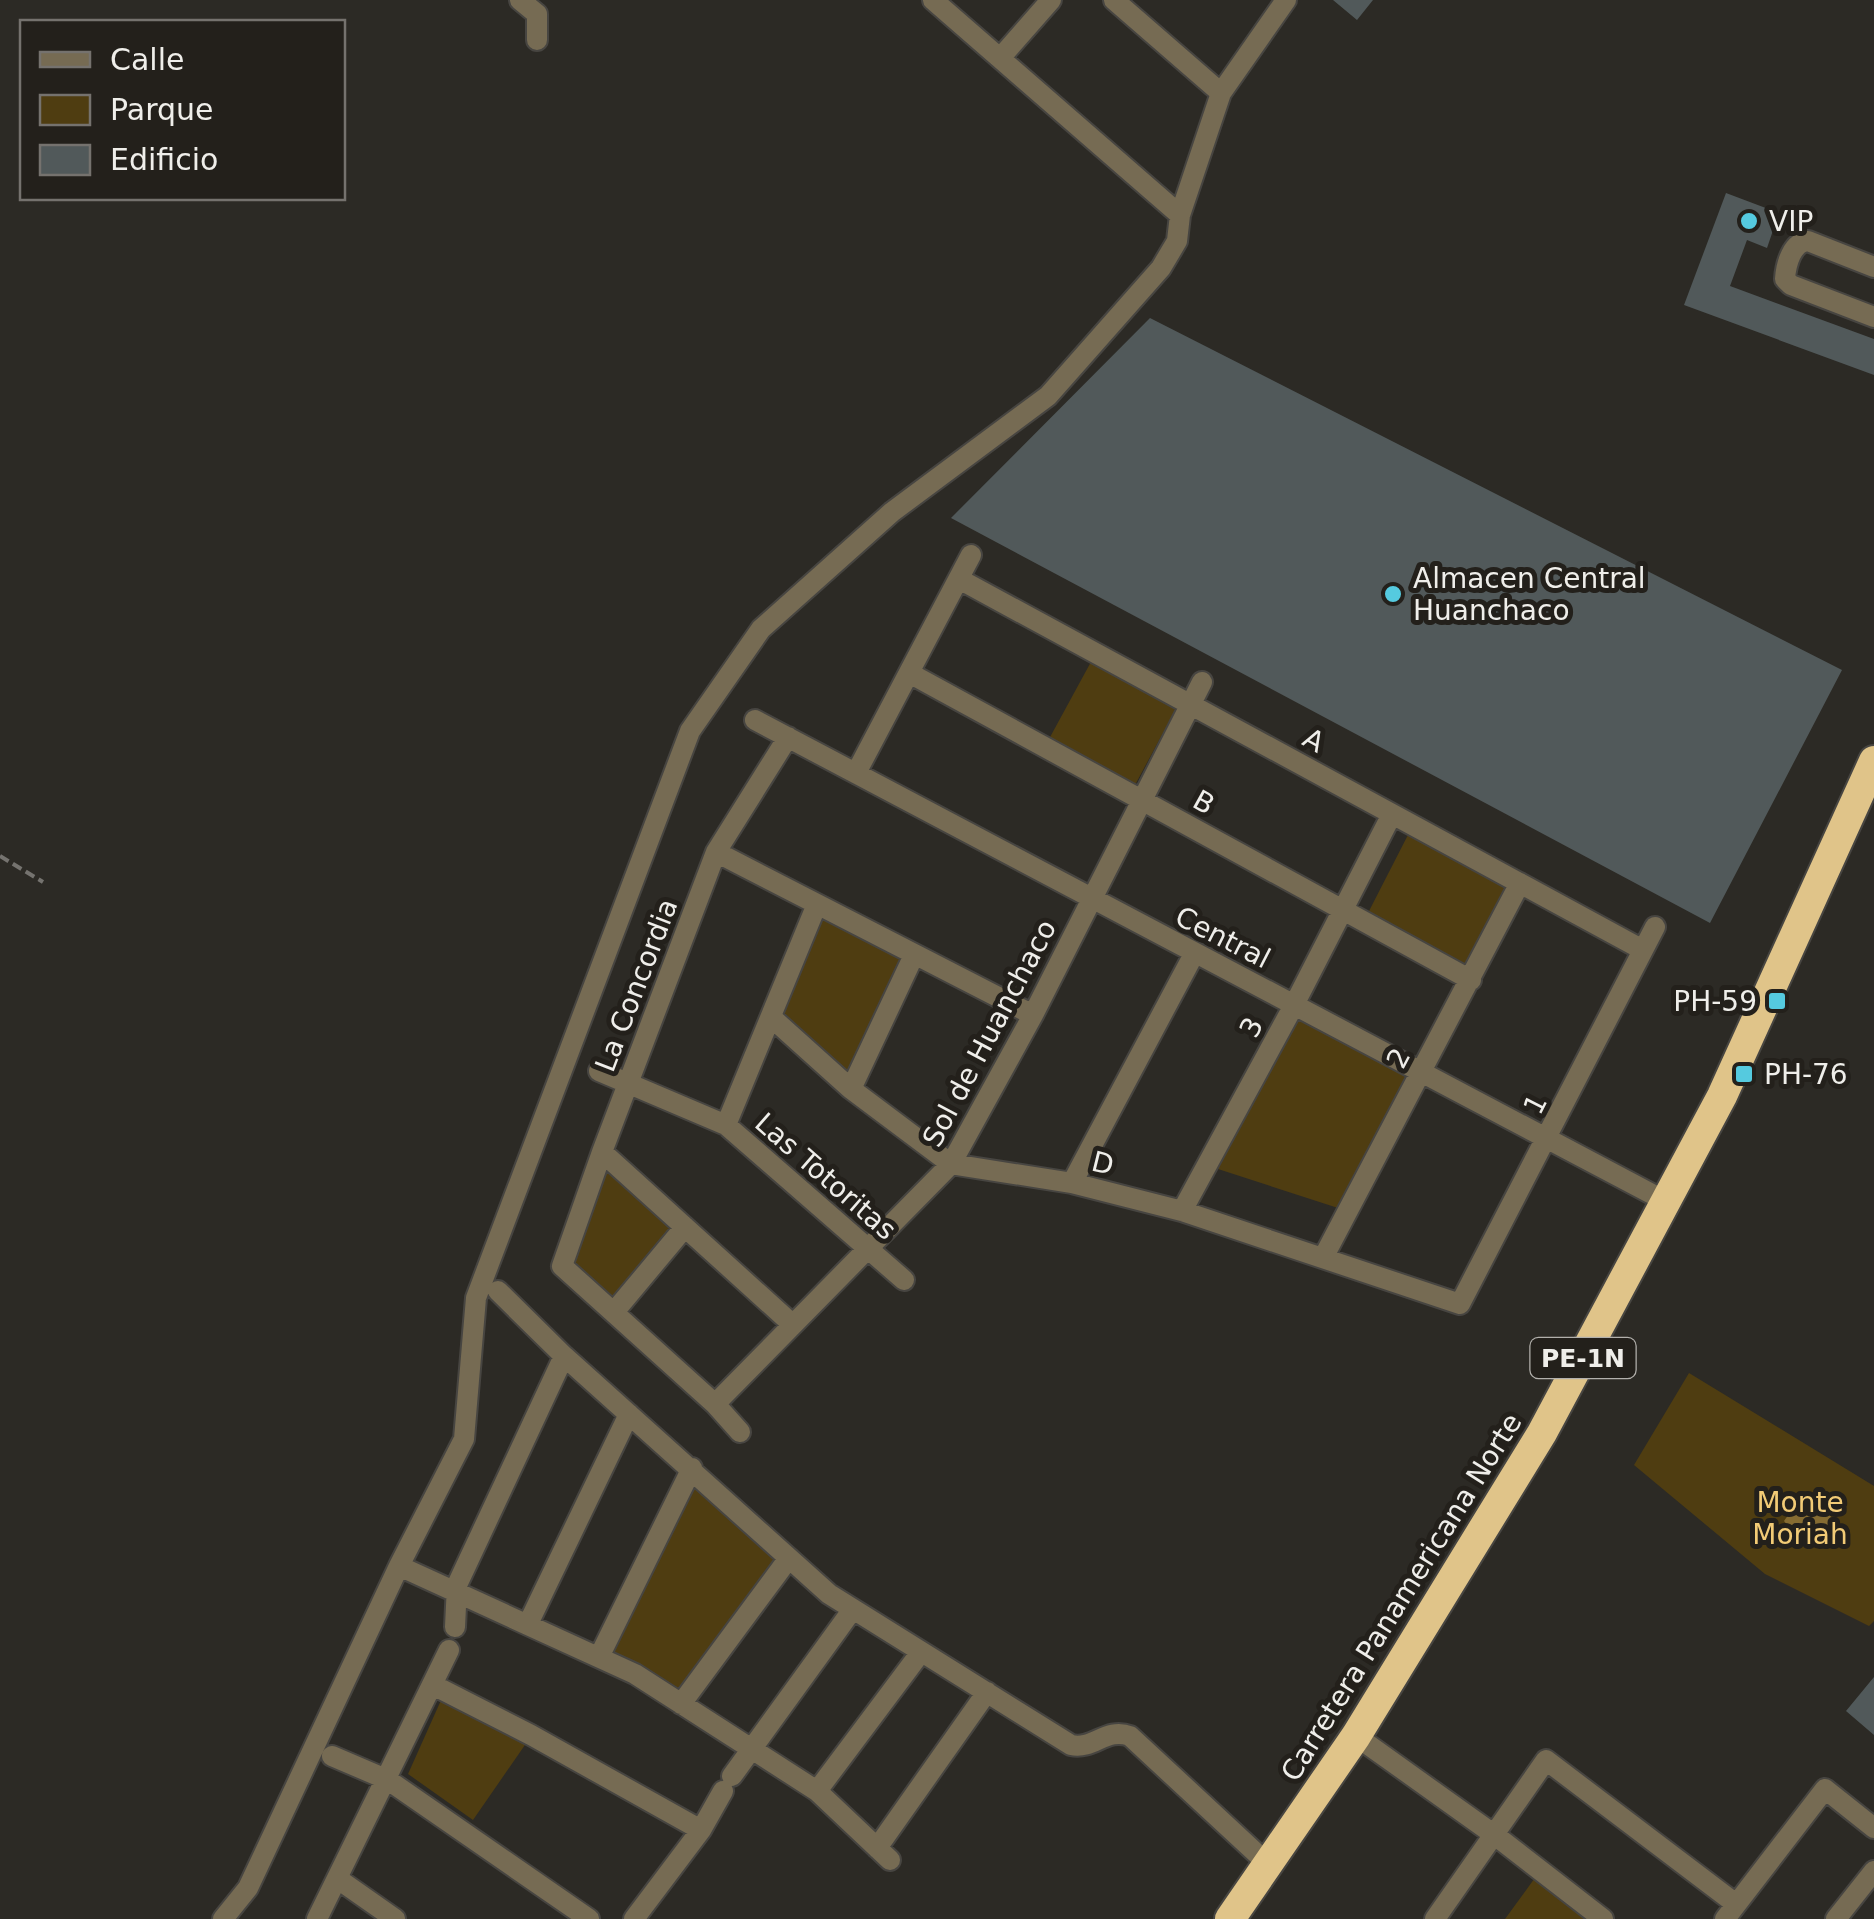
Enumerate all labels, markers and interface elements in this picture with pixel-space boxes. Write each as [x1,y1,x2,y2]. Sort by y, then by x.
legend [20,20,345,200]
text: Calle [110,42,184,77]
text: Parque [110,92,213,127]
text: Edificio [110,142,218,177]
place label: VIP [1769,205,1813,238]
marker: VIP [1738,210,1760,232]
place label: Almacen Central Huanchaco [1413,562,1646,627]
marker: Almacen Central Huanchaco [1382,583,1404,605]
street label: A [1297,721,1330,760]
street label: B [1187,783,1220,822]
street label: La Concordia [588,894,685,1076]
street label: Central [1170,900,1276,975]
street label: Sol de Huanchaco [916,914,1063,1152]
place label: PH-59 [1673,985,1757,1018]
marker: PH-59 [1766,990,1788,1012]
street label: 3 [1233,1011,1270,1043]
street label: 2 [1380,1043,1417,1074]
place label: PH-76 [1764,1058,1848,1091]
marker: PH-76 [1733,1063,1755,1085]
street label: 1 [1517,1089,1554,1120]
street label: Las Totoritas [748,1106,903,1247]
street label: D [1088,1145,1117,1182]
road number: PE-1N [1530,1338,1636,1378]
street label: Carretera Panamericana Norte [1274,1407,1529,1787]
park label: Monte Moriah [1752,1486,1848,1551]

